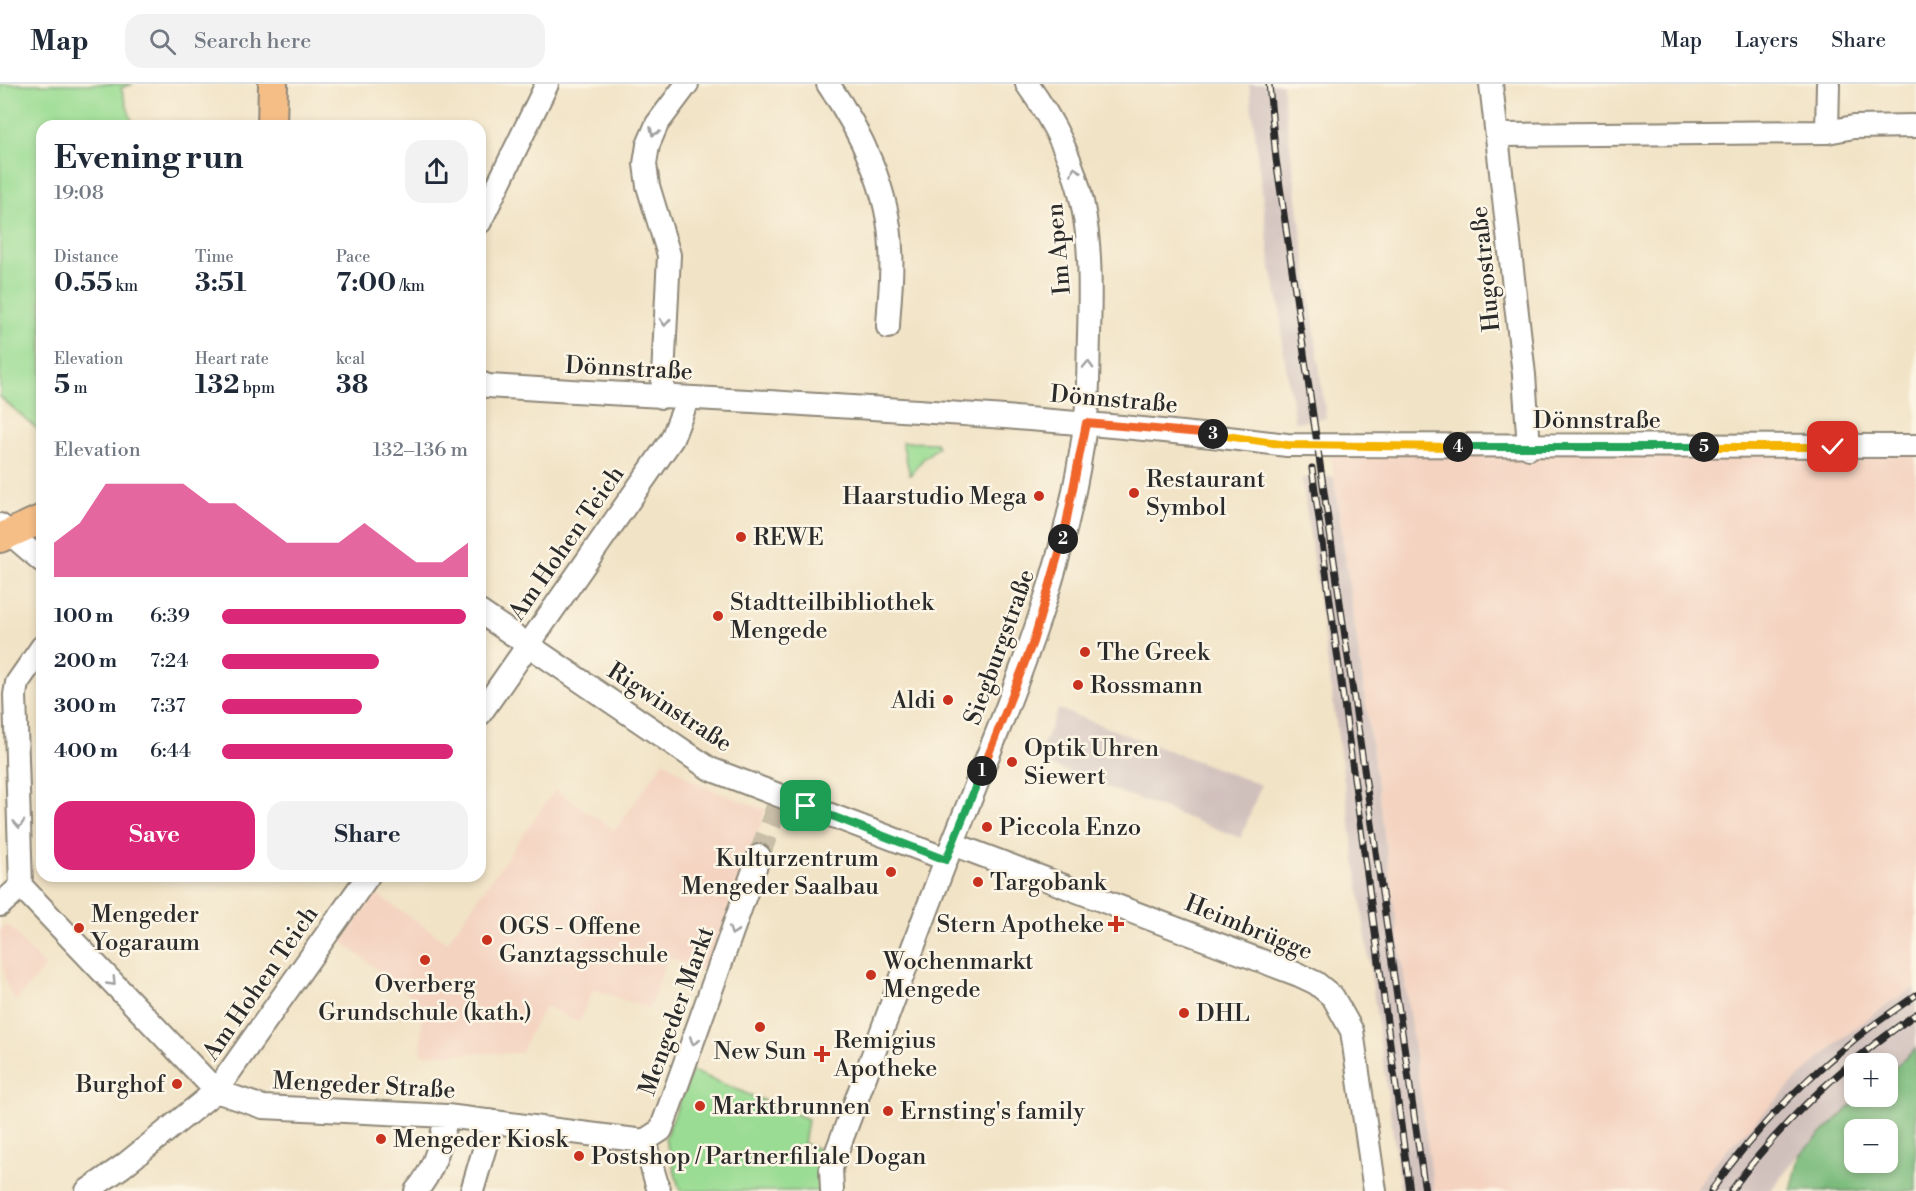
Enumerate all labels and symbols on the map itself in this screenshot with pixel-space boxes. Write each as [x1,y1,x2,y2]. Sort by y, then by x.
one-way arrow [649,126,661,137]
one-way arrow [1069,167,1082,177]
street label: Im Apen [1040,202,1078,296]
street label: Hugostraße [1464,205,1507,333]
one-way arrow [659,318,672,327]
street label: Dönnstraße [564,351,694,387]
one-way arrow [1082,360,1094,369]
street label: Dönnstraße [1049,379,1179,421]
street label: Dönnstraße [1533,406,1661,436]
pin: 3 [1198,419,1228,449]
pin [1807,421,1858,472]
pin: 4 [1443,432,1473,462]
pin: 5 [1689,432,1719,462]
street label: Am Hohen Teich [502,461,631,627]
place label: Restaurant Symbol [1146,465,1266,523]
place label: Haarstudio Mega [842,482,1028,512]
marker: Restaurant Symbol [1127,486,1141,500]
marker: Haarstudio Mega [1032,489,1046,503]
place label: REWE [753,523,824,553]
pin: 2 [1048,524,1078,554]
marker: REWE [734,530,748,544]
street label: Siegburgstraße [958,565,1042,729]
place label: Stadtteilbibliothek Mengede [730,588,935,646]
marker: Stadtteilbibliothek Mengede [711,609,725,623]
place label: The Greek [1097,638,1211,668]
marker: The Greek [1078,645,1092,659]
street label: Rigwinstraße [601,656,738,759]
place label: Rossmann [1090,671,1203,701]
marker: Rossmann [1071,678,1085,692]
place label: Aldi [890,686,936,716]
marker: Aldi [941,693,955,707]
place label: Optik Uhren Siewert [1024,734,1159,792]
marker: Optik Uhren Siewert [1005,755,1019,769]
pin: 1 [967,756,997,786]
pin [780,780,831,831]
place label: Piccola Enzo [999,813,1141,843]
one-way arrow [13,819,25,828]
marker: Piccola Enzo [980,820,994,834]
place label: Kulturzentrum Mengeder Saalbau [681,844,879,902]
marker: Kulturzentrum Mengeder Saalbau [884,865,898,879]
place label: Targobank [990,868,1108,898]
marker: Targobank [971,875,985,889]
street label: Heimbrügge [1180,889,1317,967]
place label: Mengeder Yogaraum [89,900,200,958]
street label: Am Hohen Teich [196,901,325,1067]
place label: Stern Apotheke [937,910,1104,940]
place label: OGS - Offene Ganztagsschule [499,912,668,970]
marker: Stern Apotheke [1109,917,1123,931]
marker: Mengeder Yogaraum [72,921,86,935]
street label: Mengeder Markt [633,922,722,1100]
one-way arrow [727,925,740,936]
marker: OGS - Offene Ganztagsschule [480,933,494,947]
place label: Wochenmarkt Mengede [882,947,1034,1005]
marker: Overberg Grundschule (kath.) [418,953,432,967]
marker: Wochenmarkt Mengede [864,968,878,982]
place label: Overberg Grundschule (kath.) [318,970,532,1028]
one-way arrow [105,974,116,985]
place label: DHL [1196,999,1250,1029]
marker: DHL [1177,1006,1191,1020]
marker: New Sun [753,1020,767,1034]
place label: Remigius Apotheke [833,1026,937,1084]
one-way arrow [688,1035,701,1046]
place label: New Sun [714,1037,806,1067]
marker: Remigius Apotheke [815,1047,829,1061]
street label: Mengeder Straße [272,1066,456,1106]
place label: Burghof [75,1070,166,1100]
marker: Burghof [170,1077,184,1091]
place label: Marktbrunnen [712,1092,870,1122]
place label: Ernsting's family [900,1097,1085,1127]
marker: Marktbrunnen [693,1099,707,1113]
marker: Ernsting's family [881,1104,895,1118]
place label: Mengeder Kiosk [393,1125,569,1155]
marker: Mengeder Kiosk [374,1132,388,1146]
place label: Postshop / Partnerfiliale Dogan [591,1142,926,1172]
marker: Postshop / Partnerfiliale Dogan [572,1149,586,1163]

